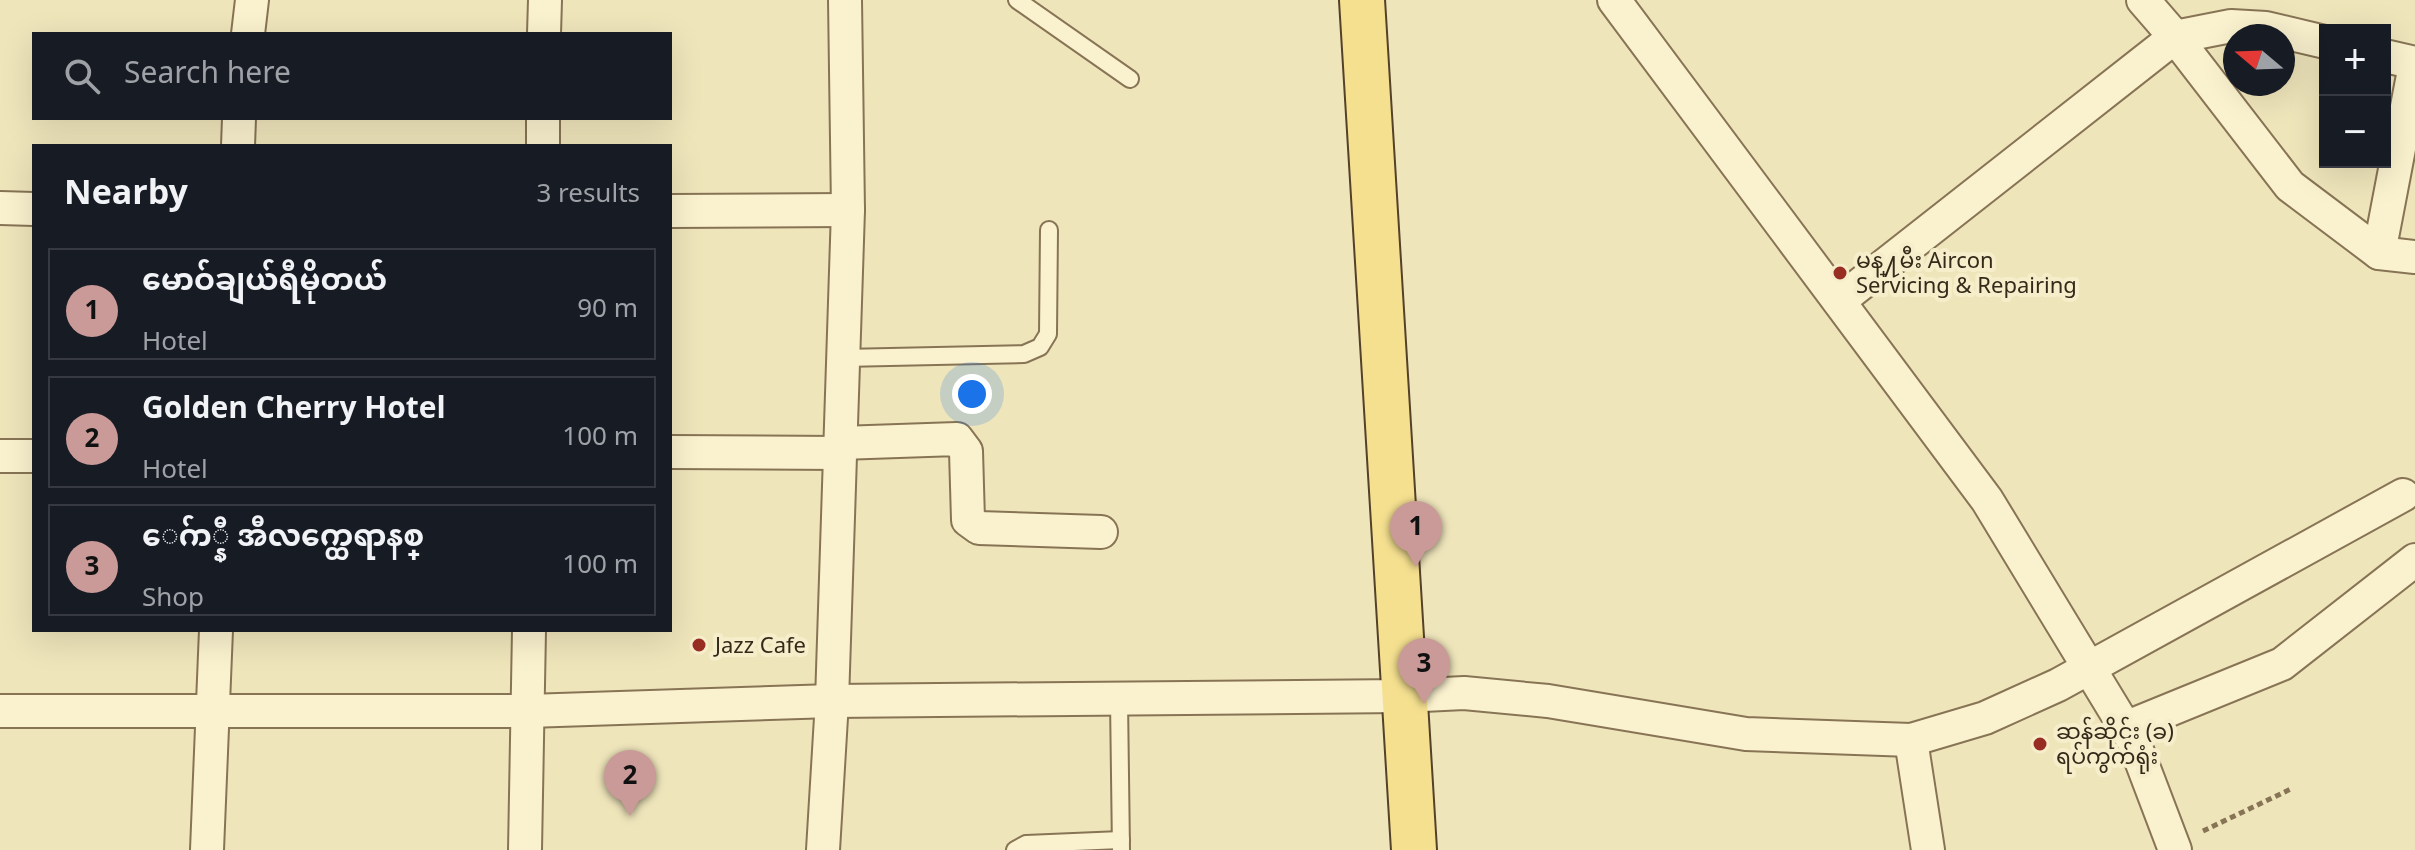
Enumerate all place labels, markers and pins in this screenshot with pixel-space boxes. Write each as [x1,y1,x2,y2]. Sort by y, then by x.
place label: မန္႔မီး Aircon Servicing & Repairing [1856,239,2077,312]
marker: မန္႔မီး Aircon Servicing & Repairing [1831,264,1849,282]
pin: 1 [1390,501,1442,567]
place label: Jazz Cafe [713,624,806,672]
marker: Jazz Cafe [690,636,708,654]
pin: 3 [1398,638,1450,704]
place label: ဆန်ဆိုင်း (ခ) ရပ်ကွက်ရုံး [2056,710,2174,783]
marker: ဆန်ဆိုင်း (ခ) ရပ်ကွက်ရုံး [2031,735,2049,753]
pin: 2 [604,750,656,816]

